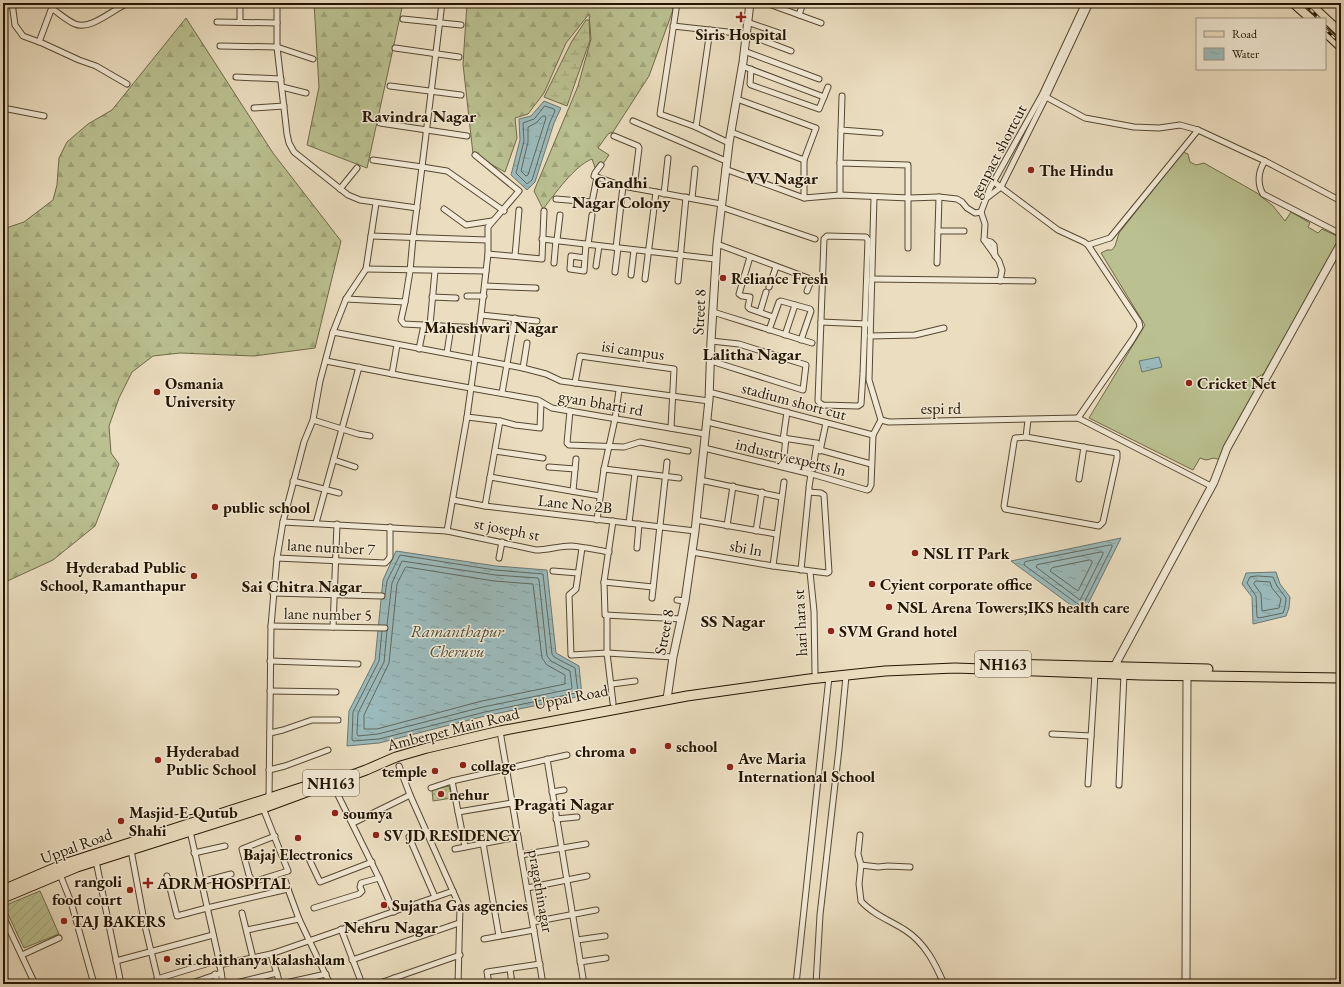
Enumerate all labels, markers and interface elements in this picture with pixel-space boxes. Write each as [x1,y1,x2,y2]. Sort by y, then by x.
marker: Siris Hospital [735,11,747,23]
legend [1196,18,1326,70]
place label: Siris Hospital [695,24,787,45]
text: Road [1232,26,1258,42]
text: Water [1232,46,1259,62]
street label: genpact shortcut [965,101,1031,201]
district label: Ravindra Nagar [362,105,476,127]
place label: The Hindu [1039,160,1114,181]
marker: The Hindu [1026,165,1036,175]
district label: VV Nagar [746,167,818,189]
district label: Gandhi Nagar Colony [572,171,671,213]
place label: Reliance Fresh [731,268,829,289]
marker: Reliance Fresh [718,273,728,283]
street label: Street 8 [687,288,711,336]
district label: Maheshwari Nagar [424,316,558,338]
street label: isi campus [600,335,666,365]
district label: Lalitha Nagar [703,343,801,365]
place label: Osmania University [165,373,236,412]
place label: Cricket Net [1197,373,1276,394]
street label: stadium short cut [739,377,849,425]
marker: Cricket Net [1184,378,1194,388]
street label: gyan bharti rd [557,385,646,421]
marker: Osmania University [152,387,162,397]
street label: espi rd [921,398,962,419]
street label: industry experts ln [734,433,849,481]
street label: Lane No 2B [537,490,613,518]
place label: public school [223,497,311,518]
marker: public school [210,502,220,512]
street label: st joseph st [473,512,541,546]
street label: lane number 7 [286,534,376,560]
street label: sbi ln [728,535,765,561]
place label: NSL IT Park [923,543,1010,564]
marker: NSL IT Park [910,548,920,558]
place label: Hyderabad Public School, Ramanthapur [40,557,186,596]
marker: Hyderabad Public School, Ramanthapur [189,571,199,581]
place label: Cyient corporate office [880,574,1033,595]
district label: Sai Chitra Nagar [242,575,362,597]
marker: Cyient corporate office [867,579,877,589]
street label: hari hara st [788,589,812,657]
place label: NSL Arena Towers;IKS health care [897,597,1130,618]
marker: NSL Arena Towers;IKS health care [884,602,894,612]
street label: lane number 5 [284,603,372,625]
street label: Street 8 [649,607,679,657]
district label: SS Nagar [701,610,765,632]
water label: Ramanthapur Cheruvu [410,620,505,662]
place label: SVM Grand hotel [839,621,958,642]
marker: SVM Grand hotel [826,626,836,636]
road number: NH163 [975,651,1031,677]
street label: Uppal Road [532,679,611,714]
street label: Amberpet Main Road [384,702,522,756]
place label: school [676,736,718,757]
place label: Hyderabad Public School [166,741,257,780]
place label: chroma [575,741,626,762]
marker: school [663,741,673,751]
marker: chroma [628,746,638,756]
place label: Ave Maria International School [737,748,876,787]
marker: Hyderabad Public School [153,755,163,765]
place label: collage [471,755,516,776]
marker: collage [458,760,468,770]
place label: temple [382,761,427,782]
marker: Ave Maria International School [725,762,735,772]
marker: temple [430,766,440,776]
road number: NH163 [303,770,359,796]
place label: nehur [449,784,489,805]
marker: nehur [436,789,446,799]
district label: Pragati Nagar [514,793,614,815]
place label: Masjid-E-Qutub Shahi [129,802,238,841]
place label: soumya [343,803,393,824]
marker: soumya [330,808,340,818]
marker: Masjid-E-Qutub Shahi [116,816,126,826]
street label: Uppal Road [37,823,116,869]
place label: SV JD RESIDENCY [384,825,520,846]
marker: SV JD RESIDENCY [371,830,381,840]
marker: Bajaj Electronics [293,833,303,843]
place label: Bajaj Electronics [243,844,353,865]
street label: pragathinagar [523,848,559,935]
place label: rangoli food court [52,871,122,910]
place label: ADRM HOSPITAL [156,873,291,894]
marker: ADRM HOSPITAL [142,877,154,889]
marker: rangoli food court [125,885,135,895]
place label: Sujatha Gas agencies [392,895,528,916]
marker: Sujatha Gas agencies [379,900,389,910]
place label: TAJ BAKERS [72,911,166,932]
marker: TAJ BAKERS [59,916,69,926]
district label: Nehru Nagar [344,916,438,938]
place label: sri chaithanya kalashalam [175,949,345,970]
marker: sri chaithanya kalashalam [162,954,172,964]

